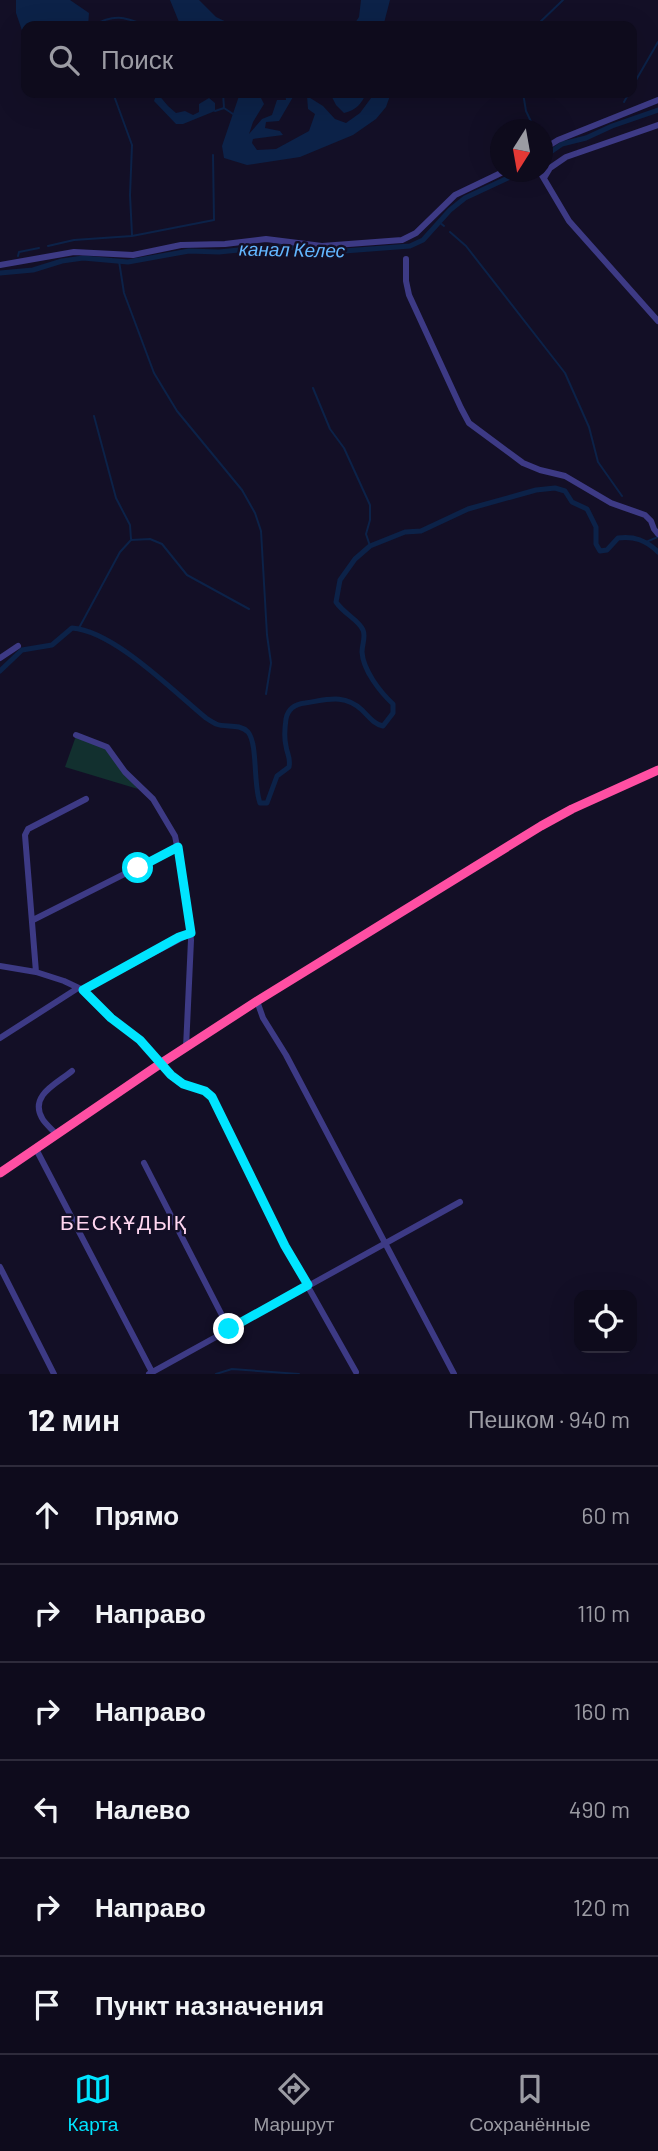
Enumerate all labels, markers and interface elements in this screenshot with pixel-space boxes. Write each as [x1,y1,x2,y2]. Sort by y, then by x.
search box [21,21,637,98]
icon: search [45,41,83,79]
text: Поиск [101,43,173,74]
north arrow [490,119,553,182]
water label: канал Келес [239,237,346,261]
route start [122,852,153,883]
district label: БЕСҚҰДЫҚ [60,1209,188,1234]
map controls [574,1290,637,1353]
button: locate [574,1290,637,1353]
route end [213,1313,244,1344]
text: 12 мин [28,1401,120,1437]
text: Пешком · 940 m [468,1405,630,1433]
icon: ahead [28,1496,66,1534]
text: Прямо [95,1499,179,1530]
text: 60 m [582,1501,630,1529]
icon: right [28,1594,66,1632]
text: Направо [95,1597,206,1628]
text: 110 m [577,1599,630,1627]
icon: right [28,1692,66,1730]
text: Направо [95,1695,206,1726]
text: 160 m [573,1697,630,1725]
icon: left [28,1790,66,1828]
text: Налево [95,1793,190,1824]
text: 490 m [569,1795,630,1823]
icon: right [28,1888,66,1926]
text: Направо [95,1891,206,1922]
text: 120 m [573,1893,630,1921]
icon: arrive [28,1986,66,2024]
text: Пункт назначения [95,1989,324,2020]
tab: Карта [68,2070,118,2136]
tab: Маршрут [253,2070,334,2136]
tab: Сохранённые [469,2070,590,2136]

